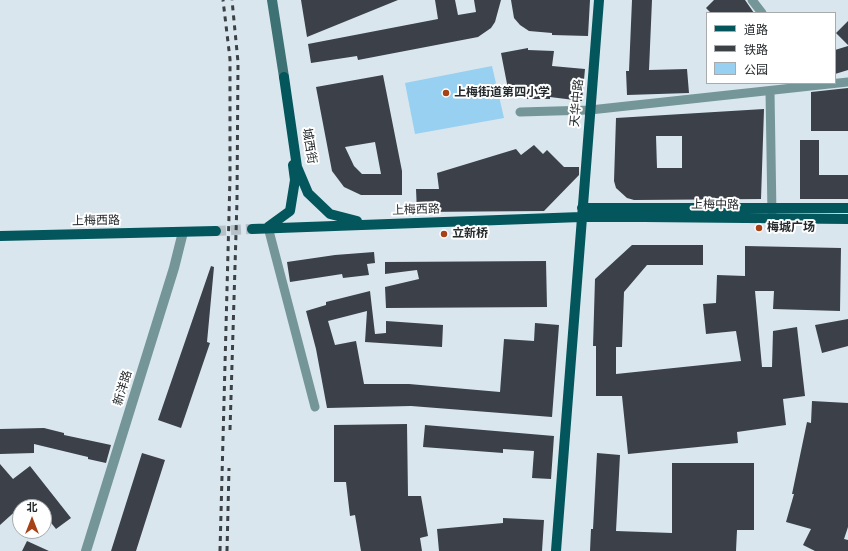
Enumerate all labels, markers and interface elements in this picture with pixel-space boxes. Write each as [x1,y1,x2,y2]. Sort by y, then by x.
legend [706,12,836,84]
text: 道路 [744,23,768,37]
text: 铁路 [744,43,768,57]
text: 公园 [744,63,768,77]
street label: 天华中路 [568,78,586,128]
place label: 上梅街道第四小学 [454,86,550,100]
marker: 上梅街道第四小学 [441,88,451,98]
street label: 城西街 [299,127,319,165]
street label: 上梅中路 [691,197,739,213]
street label: 上梅西路 [392,202,440,218]
street label: 上梅西路 [72,213,120,229]
place label: 梅城广场 [767,221,815,235]
marker: 梅城广场 [754,223,764,233]
place label: 立新桥 [452,227,488,241]
marker: 立新桥 [439,229,449,239]
street label: 新洋路 [111,369,135,407]
north arrow [12,499,52,539]
text: 北 [27,501,38,514]

